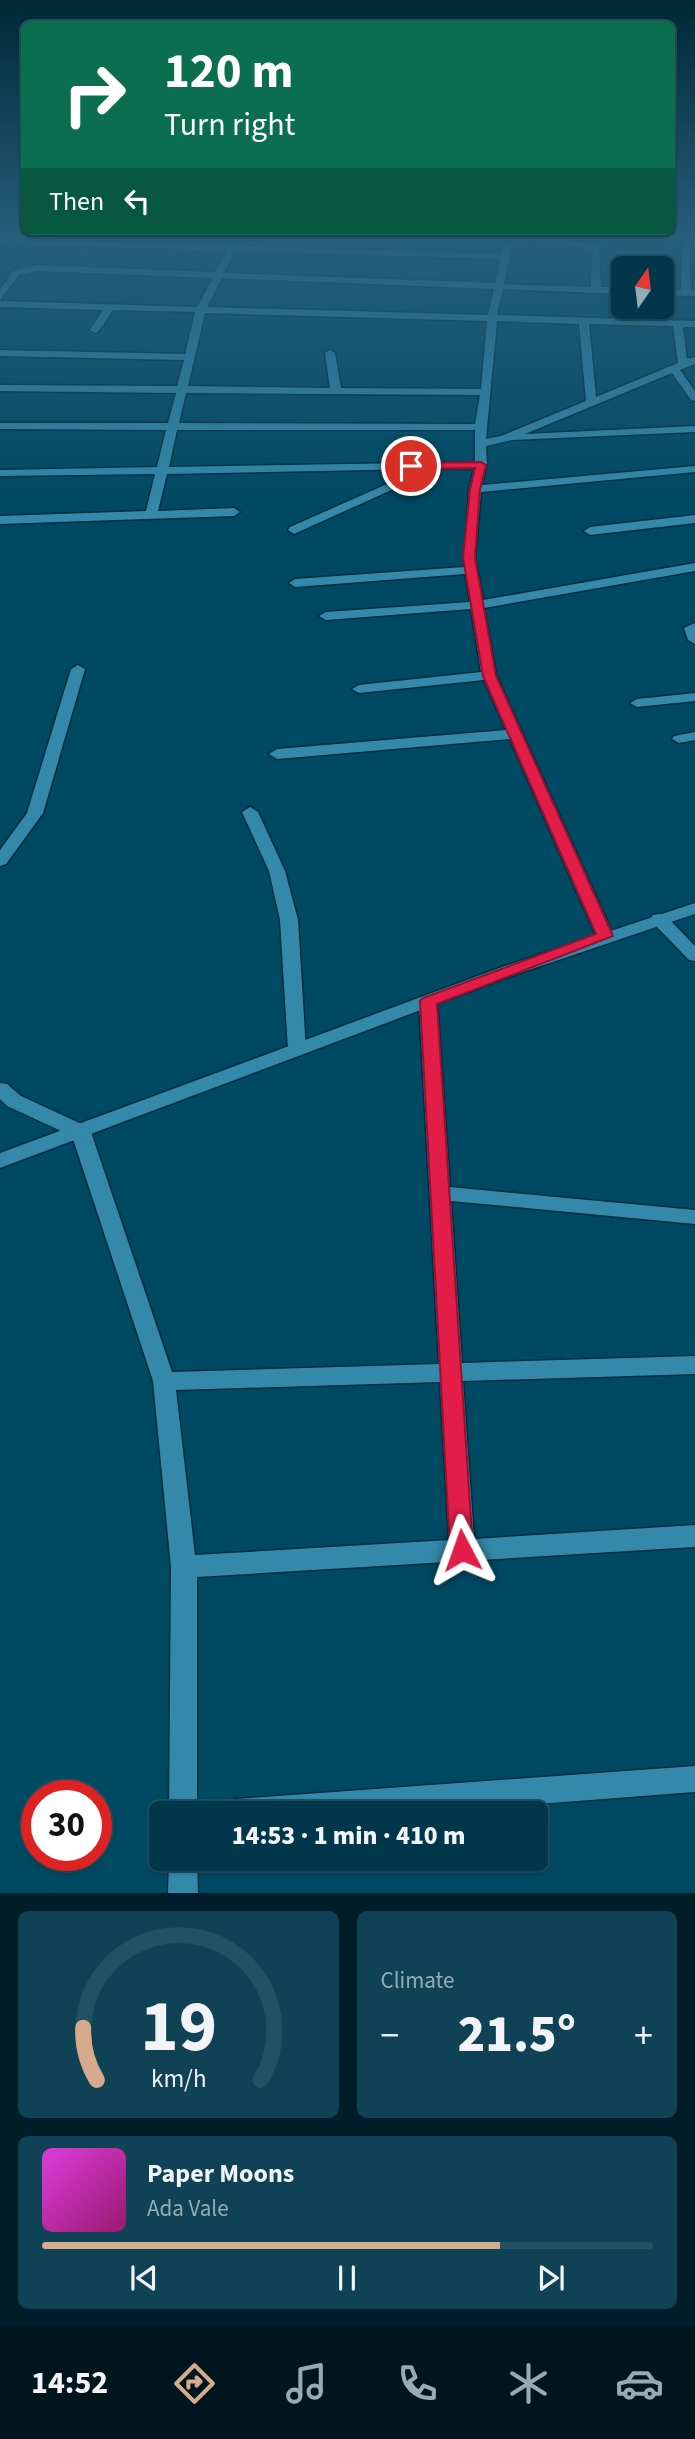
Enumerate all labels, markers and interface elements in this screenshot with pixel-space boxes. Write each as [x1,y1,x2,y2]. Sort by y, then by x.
text: 120 m [164,37,293,107]
icon: right [49,49,140,140]
text: Turn right [164,102,295,148]
icon: left [118,182,156,220]
text: Then [49,183,104,220]
north arrow [611,256,674,318]
map controls [611,256,674,319]
pin [381,436,441,496]
icon: arrive [392,447,430,485]
position arrow [425,1513,499,1587]
speed limit sign: 30 [21,1780,112,1871]
text: 14:53 · 1 min · 410 m [232,1817,465,1854]
text: Climate [381,1964,454,1997]
text: 19 [140,1976,217,2080]
text: 21.5° [457,1998,576,2072]
text: − [381,2009,399,2063]
text: + [634,2009,653,2063]
text: km/h [151,2061,206,2097]
text: Paper Moons [147,2155,294,2192]
text: Ada Vale [147,2192,229,2225]
icon: previous [125,2259,163,2297]
icon: pause [328,2259,366,2297]
icon: next [532,2259,570,2297]
icon: directions [170,2359,219,2408]
icon: music [282,2359,331,2408]
icon: phone [393,2359,442,2408]
icon: climate [504,2359,553,2408]
icon: car [615,2359,664,2408]
text: 14:52 [31,2360,108,2406]

